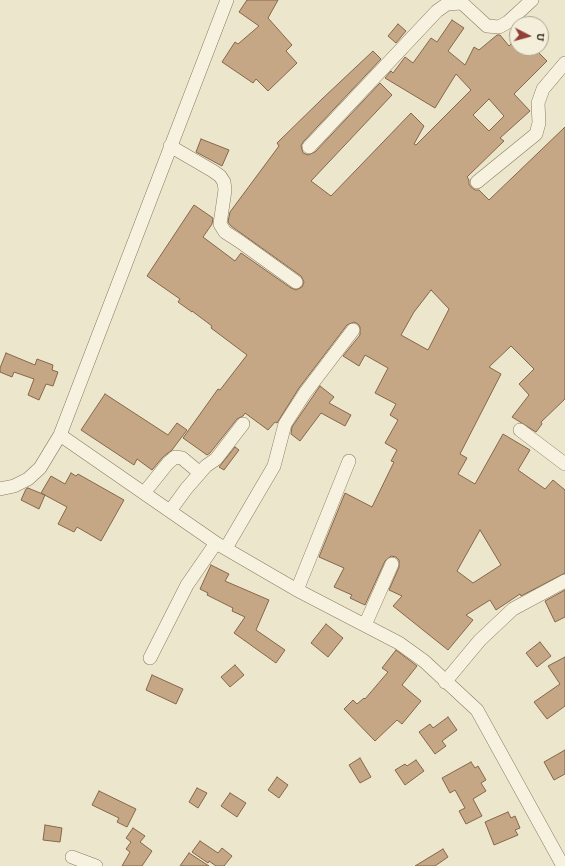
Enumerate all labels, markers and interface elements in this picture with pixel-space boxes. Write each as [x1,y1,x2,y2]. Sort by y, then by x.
north arrow [509,16,549,56]
text: U [534,33,547,42]

